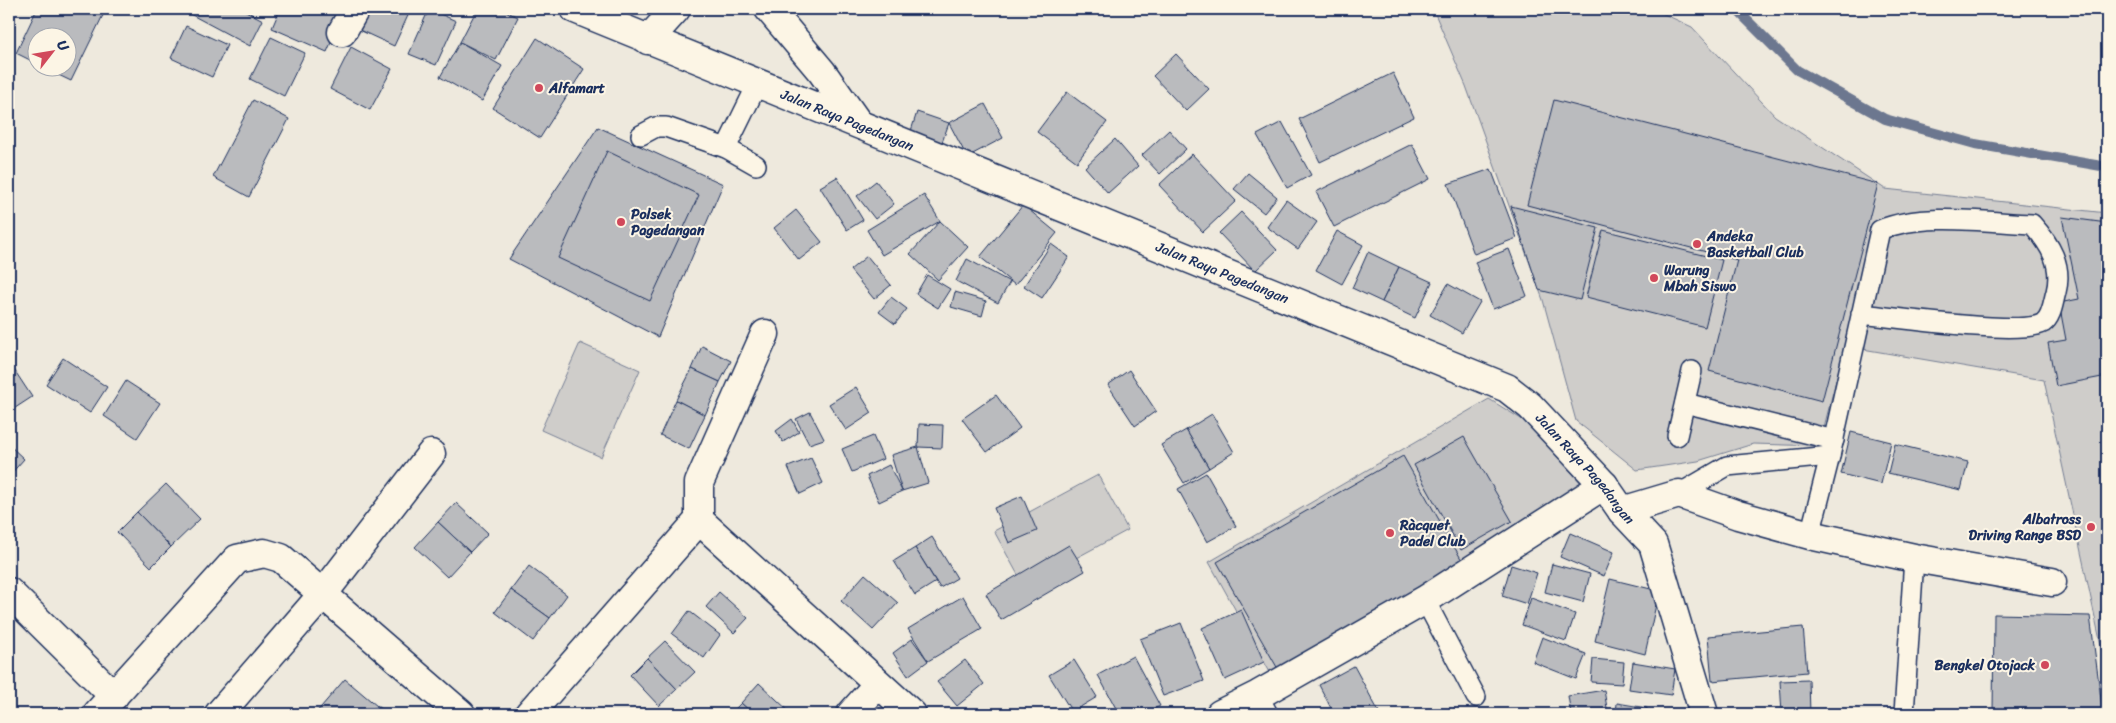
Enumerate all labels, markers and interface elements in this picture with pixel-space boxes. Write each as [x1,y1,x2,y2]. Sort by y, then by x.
north arrow [28,28,78,78]
text: U [50,35,76,57]
place label: Alfamart [548,76,606,101]
marker: Alfamart [533,82,545,94]
street label: Jalan Raya Pagedangan [776,82,918,159]
place label: Polsek Pagedangan [631,202,705,243]
marker: Polsek Pagedangan [615,216,627,228]
place label: Andeka Basketball Club [1706,224,1804,265]
street label: Jalan Raya Pagedangan [1151,234,1293,311]
marker: Andeka Basketball Club [1691,238,1703,250]
place label: Warung Mbah Siswo [1663,258,1736,299]
marker: Warung Mbah Siswo [1648,272,1660,284]
street label: Jalan Raya Pagedangan [1529,406,1641,531]
place label: Albatross Driving Range BSD [1969,507,2082,548]
place label: Ràcquet Padel Club [1399,513,1466,554]
marker: Albatross Driving Range BSD [2085,521,2097,533]
marker: Ràcquet Padel Club [1384,527,1396,539]
place label: Bengkel Otojack [1934,653,2036,678]
marker: Bengkel Otojack [2039,659,2051,671]

